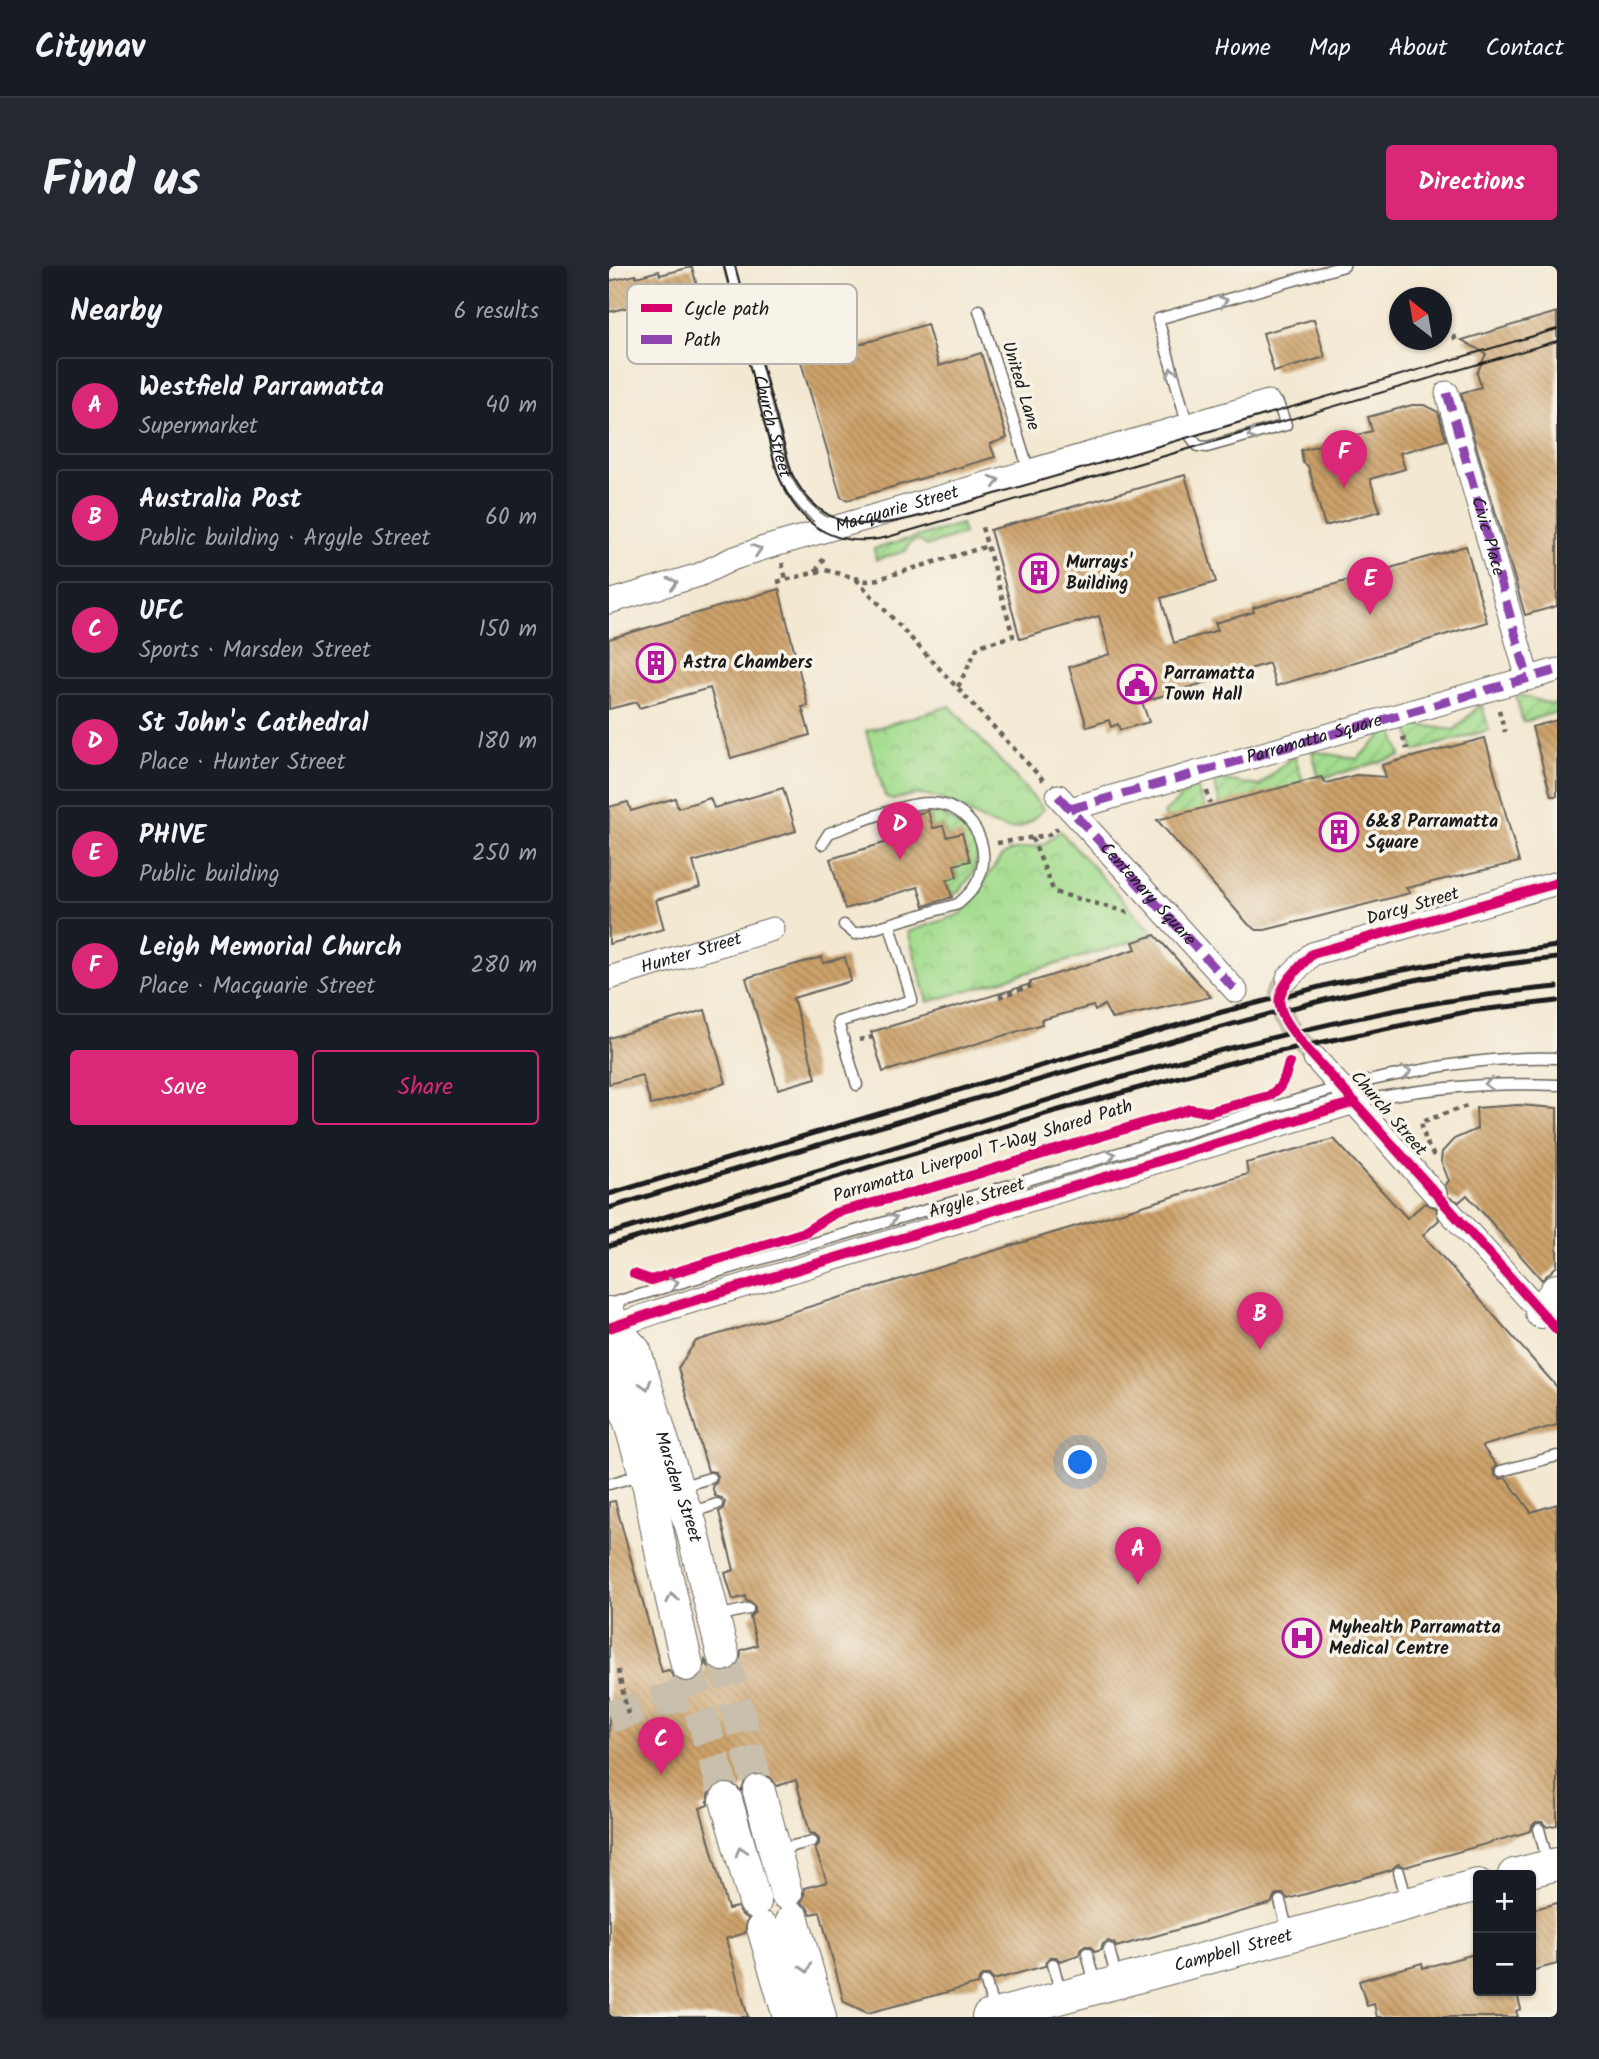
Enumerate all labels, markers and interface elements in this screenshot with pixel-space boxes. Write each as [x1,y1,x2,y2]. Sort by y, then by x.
text: Citynav [35,22,145,75]
text: Home [1214,29,1271,68]
text: Map [1309,29,1351,68]
text: About [1389,29,1447,68]
text: Contact [1485,29,1564,68]
text: Find us [42,143,200,221]
button: Directions [1386,145,1557,220]
legend [627,284,857,364]
north arrow [1389,287,1452,350]
text: Nearby [70,288,162,336]
text: 6 results [454,294,539,330]
one-way arrow [1217,294,1229,309]
text: Cycle path [684,295,769,325]
text: Path [684,326,721,356]
street label: United Lane [993,338,1047,434]
text: Westfield Parramatta [139,367,384,409]
one-way arrow [1166,367,1181,379]
street label: Church Street [744,372,799,482]
text: A [88,388,102,424]
text: 40 m [485,388,537,424]
text: Supermarket [139,409,258,445]
one-way arrow [1247,426,1259,441]
pin: F [1321,430,1367,488]
one-way arrow [989,475,1001,490]
street label: Macquarie Street [832,478,963,541]
text: Australia Post [139,479,302,521]
street label: Civic Place [1463,493,1513,579]
text: B [88,500,102,536]
text: 60 m [485,500,537,536]
text: Public building · Argyle Street [139,521,430,557]
one-way arrow [751,544,763,559]
place label: Murrays' Building [1066,549,1133,599]
building icon: Murrays' Building [1018,552,1060,594]
pin: E [1347,557,1393,615]
one-way arrow [667,576,679,591]
text: UFC [139,591,185,633]
text: C [88,612,102,648]
text: 150 m [478,612,537,648]
text: Sports · Marsden Street [139,633,371,669]
building icon: Astra Chambers [635,642,677,684]
place label: Astra Chambers [683,649,813,678]
place label: Parramatta Town Hall [1164,660,1255,710]
public building icon: Parramatta Town Hall [1116,663,1158,705]
text: St John's Cathedral [139,703,368,745]
street label: Parramatta Square [1243,706,1386,772]
text: D [87,724,103,760]
text: 180 m [477,724,537,760]
text: Place · Hunter Street [139,745,346,781]
pin: D [877,802,923,860]
place label: 6&8 Parramatta Square [1366,808,1498,858]
building icon: 6&8 Parramatta Square [1318,811,1360,853]
text: PHIVE [139,815,206,857]
street label: Centenary Square [1092,835,1203,953]
text: E [89,836,101,872]
text: 250 m [472,836,537,872]
text: Public building [139,857,280,893]
street label: Darcy Street [1363,880,1464,934]
street label: Hunter Street [637,924,747,982]
text: Leigh Memorial Church [139,927,402,969]
text: F [89,948,101,984]
text: 280 m [471,948,537,984]
text: Place · Macquarie Street [139,969,375,1005]
button: Save [70,1050,298,1125]
button: Share [312,1050,539,1125]
street label: Church Street [1342,1065,1434,1164]
one-way arrow [1401,1066,1413,1081]
one-way arrow [1483,1077,1494,1092]
street label: Parramatta Liverpool T-Way Shared Path [830,1093,1136,1211]
one-way arrow [1104,1148,1116,1163]
street label: Argyle Street [925,1170,1030,1227]
one-way arrow [886,1212,898,1227]
one-way arrow [668,1277,680,1292]
pin: B [1237,1292,1283,1350]
one-way arrow [637,1379,652,1391]
street label: Marsden Street [646,1428,710,1547]
your location [1063,1445,1097,1479]
pin: A [1115,1527,1161,1585]
one-way arrow [666,1592,680,1604]
place label: Myhealth Parramatta Medical Centre [1329,1614,1501,1664]
hospital icon: Myhealth Parramatta Medical Centre [1281,1617,1323,1659]
pin: C [638,1717,684,1775]
one-way arrow [734,1845,749,1857]
map controls [1473,1870,1536,1996]
button: + [1473,1870,1536,1933]
street label: Campbell Street [1171,1921,1297,1981]
button: − [1473,1933,1536,1996]
one-way arrow [798,1962,813,1974]

